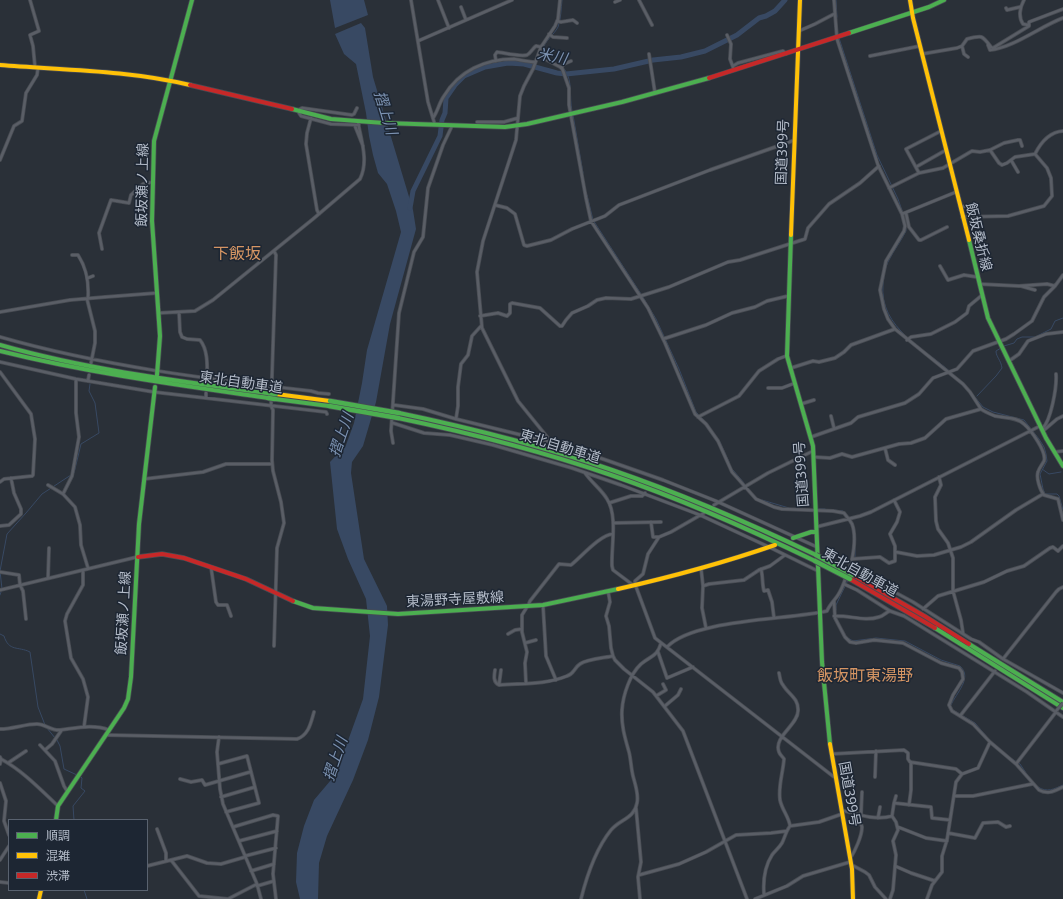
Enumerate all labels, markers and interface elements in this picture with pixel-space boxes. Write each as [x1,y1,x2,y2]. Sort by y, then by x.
water label: 米川 [536,45,568,69]
water label: 摺上川 [370,89,400,137]
street label: 国道399号 [773,119,793,185]
street label: 飯坂瀬ノ上線 [134,143,152,227]
street label: 飯坂桑折線 [961,201,995,273]
district label: 下飯坂 [213,244,261,264]
street label: 東北自動車道 [198,369,284,397]
water label: 摺上川 [326,411,358,459]
street label: 東北自動車道 [517,427,603,467]
street label: 国道399号 [791,440,813,508]
street label: 東北自動車道 [819,545,901,601]
street label: 飯坂瀬ノ上線 [113,571,135,655]
street label: 東湯野寺屋敷線 [406,589,504,611]
district label: 飯坂町東湯野 [817,666,913,686]
water label: 摺上川 [320,735,352,783]
street label: 国道399号 [835,760,863,828]
legend [8,819,148,891]
text: 順調 [46,827,70,844]
text: 混雑 [46,847,70,864]
text: 渋滞 [46,867,70,884]

